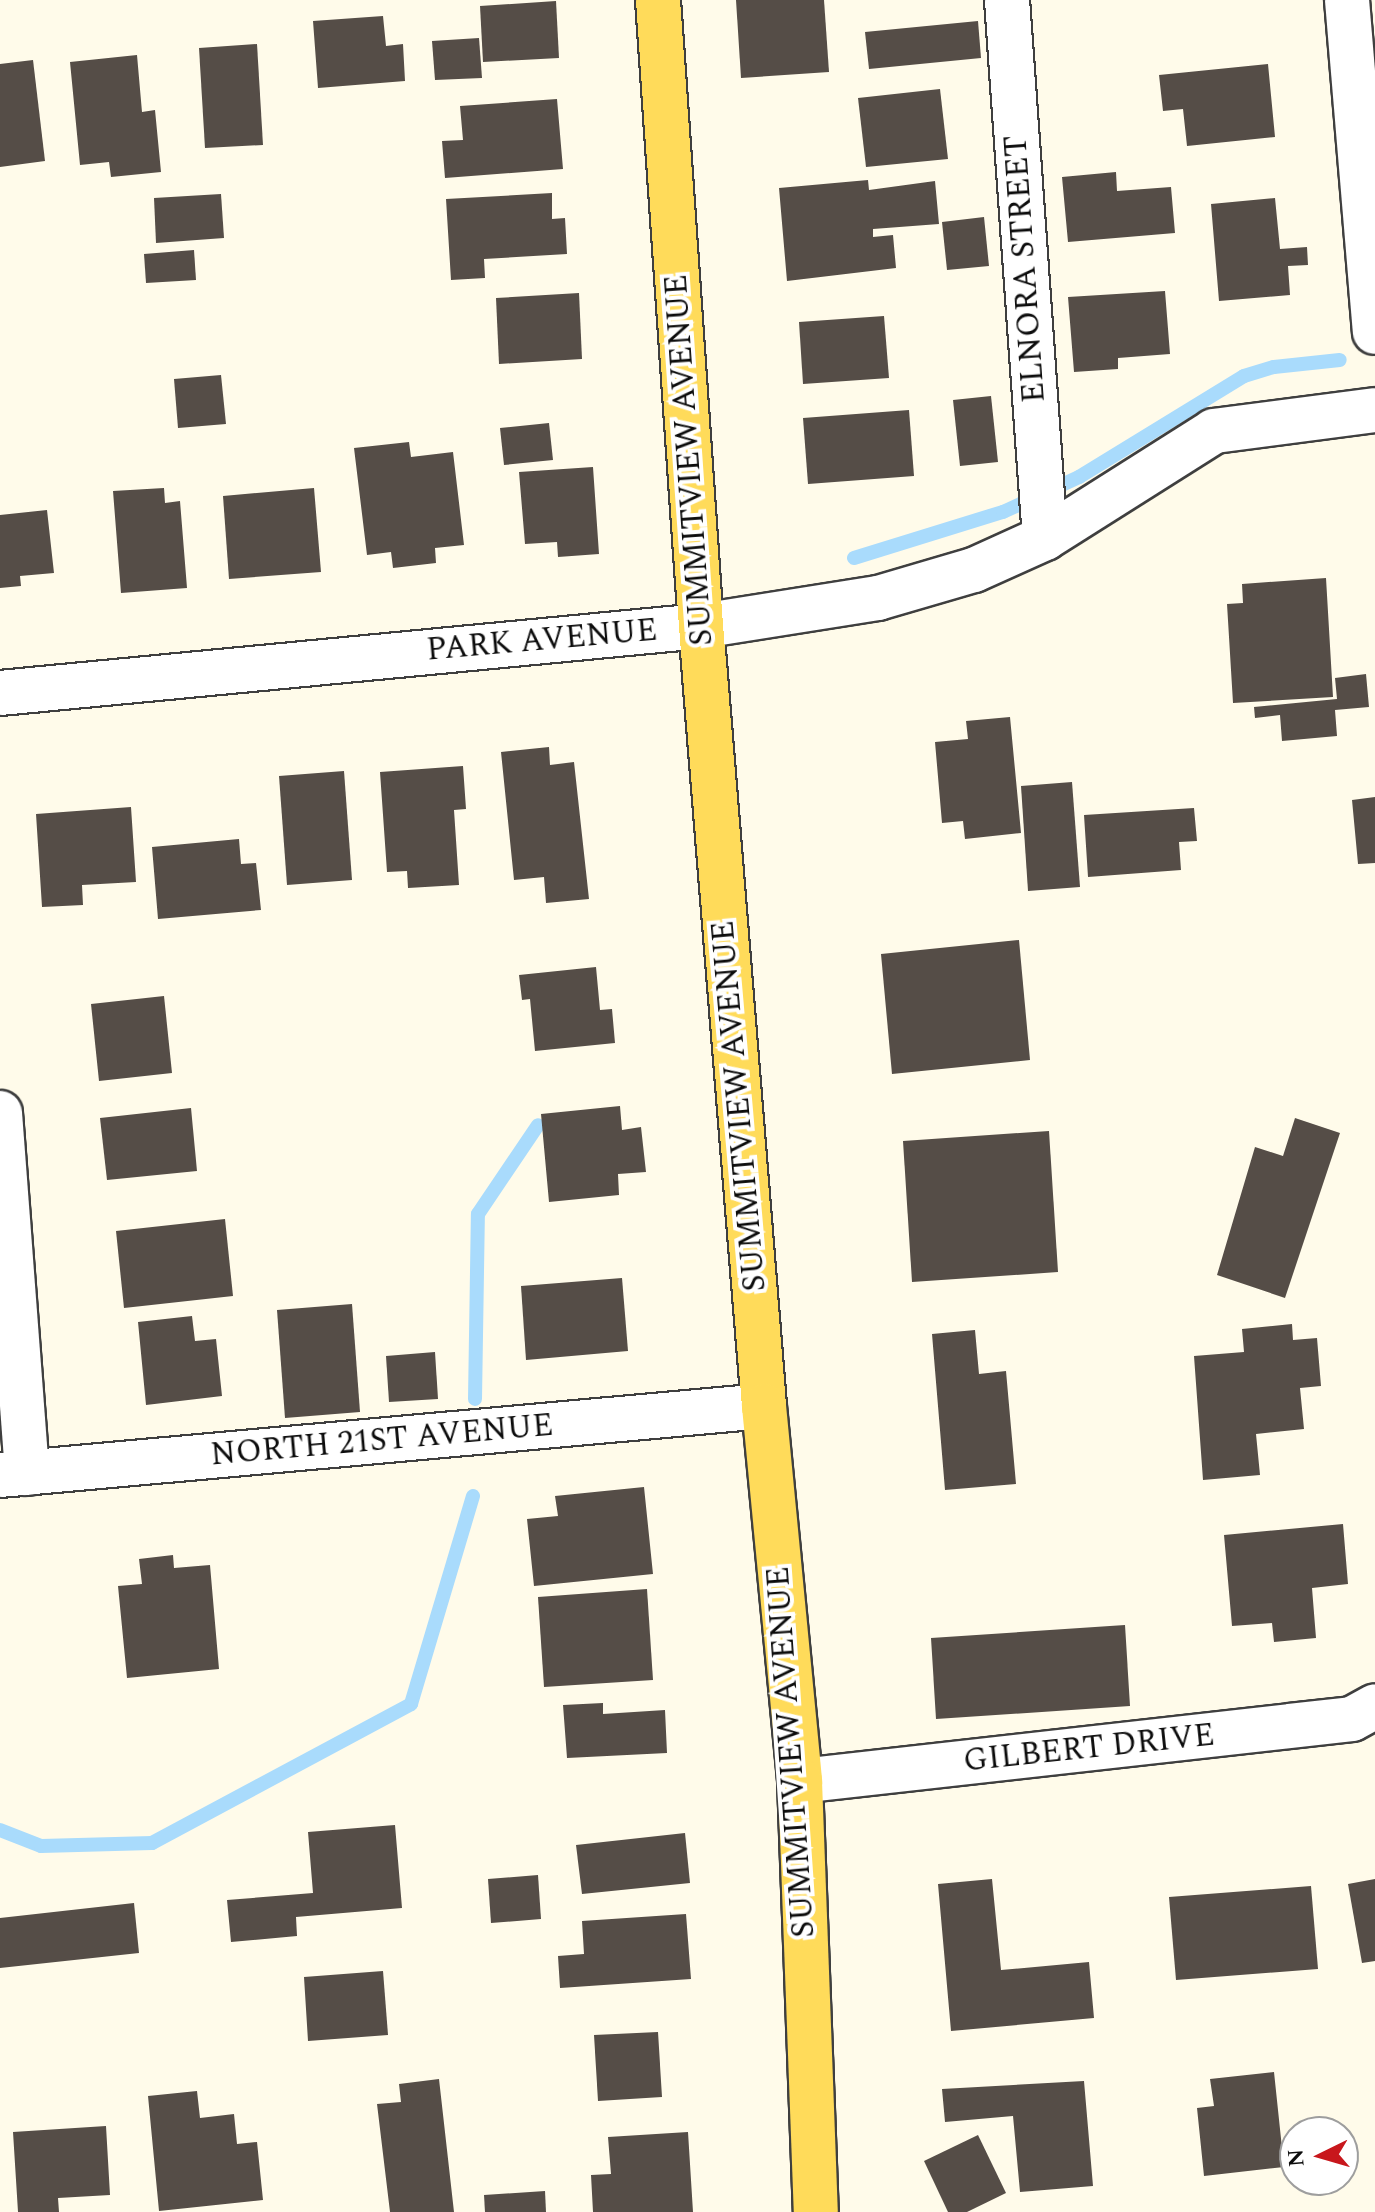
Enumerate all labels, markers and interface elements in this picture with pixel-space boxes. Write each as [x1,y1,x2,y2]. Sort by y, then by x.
street label: ELNORA STREET [997,134,1055,404]
street label: SUMMITVIEW AVENUE [658,273,722,647]
street label: PARK AVENUE [425,612,659,670]
street label: SUMMITVIEW AVENUE [705,919,775,1293]
street label: NORTH 21ST AVENUE [209,1407,555,1475]
street label: SUMMITVIEW AVENUE [760,1565,824,1939]
street label: GILBERT DRIVE [962,1717,1216,1781]
north arrow [1279,2116,1359,2196]
text: N [1279,2148,1314,2168]

